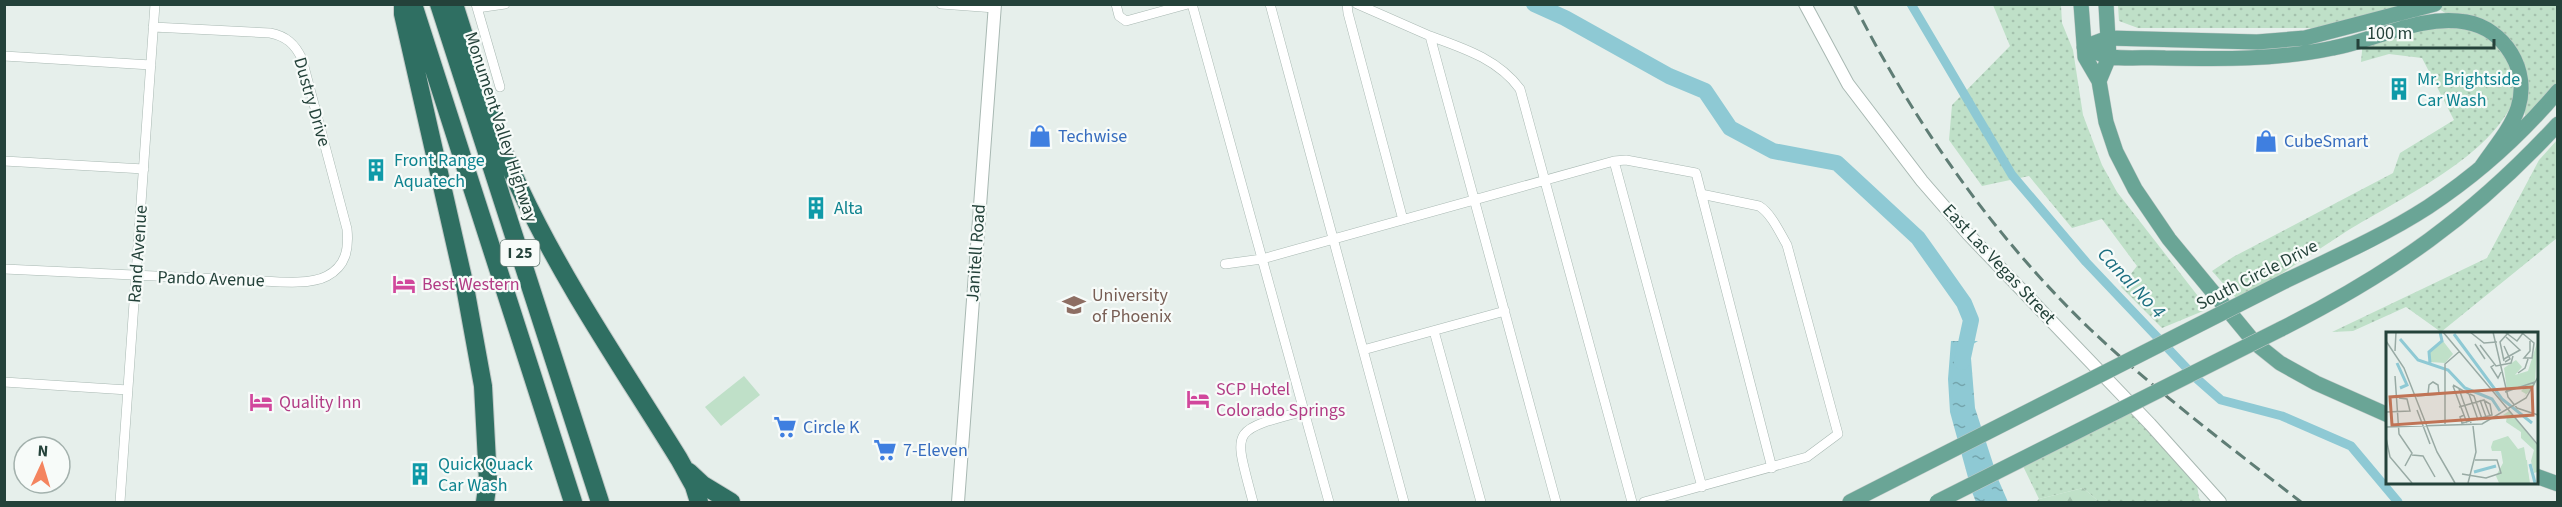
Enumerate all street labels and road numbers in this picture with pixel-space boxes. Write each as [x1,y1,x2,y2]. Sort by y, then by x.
street label: Monument Valley Highway [458,28,544,226]
street label: Dustry Drive [287,54,337,150]
street label: East Las Vegas Street [1937,198,2061,330]
street label: Janitell Road [960,203,992,303]
street label: Rand Avenue [122,204,154,304]
street label: South Circle Drive [2192,233,2322,316]
road number: I 25 [500,240,540,266]
street label: Pando Avenue [157,265,265,293]

